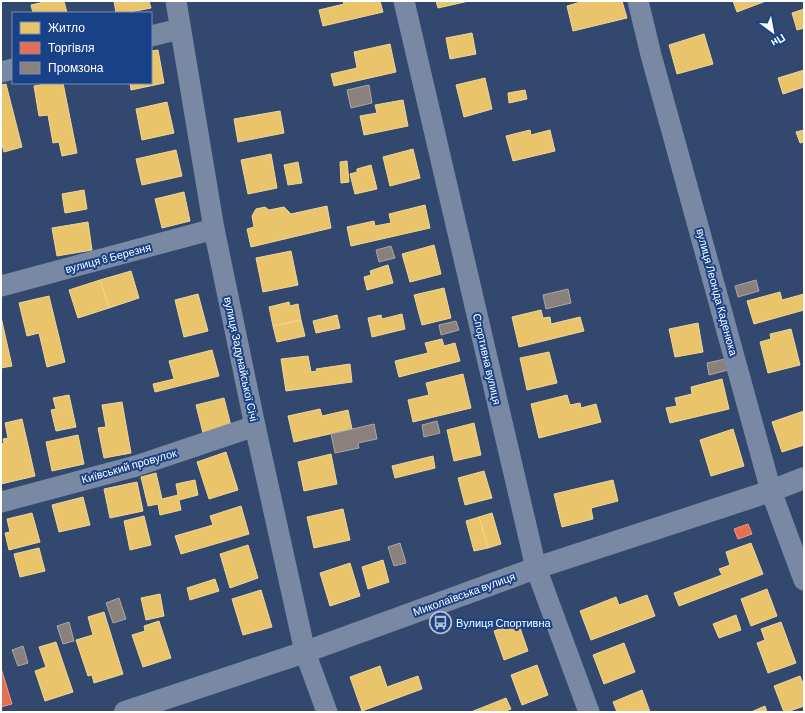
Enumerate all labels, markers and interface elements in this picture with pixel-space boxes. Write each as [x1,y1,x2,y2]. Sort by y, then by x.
legend [12,12,152,84]
north arrow [753,12,793,52]
text: Житло [48,20,85,34]
text: Пн [769,32,788,50]
text: Торгівля [48,40,94,55]
text: Промзона [48,60,104,75]
street label: вулиця Леоніда Каденюка [694,227,741,358]
street label: вулиця 8 Березня [64,240,152,275]
street label: вулиця Задунайської Січі [222,295,261,422]
street label: Спортивна вулиця [471,312,504,406]
street label: Київський провулок [80,446,178,485]
street label: Миколаївська вулиця [411,569,517,618]
bus stop icon: Вулиця Спортивна [428,610,454,636]
place label: Вулиця Спортивна [456,616,551,629]

